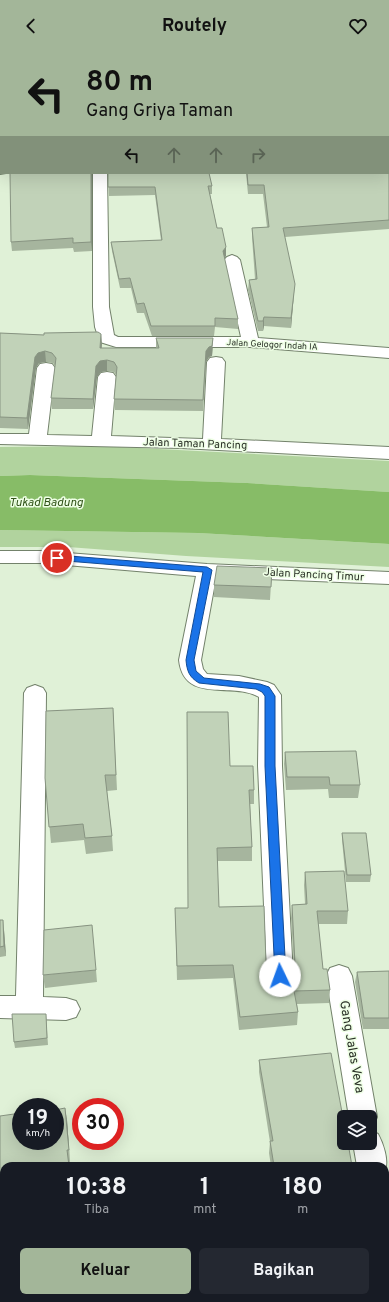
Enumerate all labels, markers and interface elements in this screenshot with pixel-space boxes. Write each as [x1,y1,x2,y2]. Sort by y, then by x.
icon: back [20,15,42,37]
text: Routely [162,15,227,38]
icon: heart [347,15,369,37]
text: 80 m [86,65,153,101]
icon: left [20,68,72,120]
text: Gang Griya Taman [86,100,233,123]
icon: left [121,144,143,166]
icon: ahead [163,144,185,166]
icon: ahead [205,144,227,166]
icon: right [247,144,269,166]
street label: Jalan Gelogor Indah IA [226,337,318,353]
street label: Jalan Taman Pancing [143,435,247,453]
water label: Tukad Badung [9,495,84,511]
pin [40,541,74,575]
icon: arrive [46,547,68,569]
street label: Jalan Pancing Timur [263,565,365,585]
position arrow [259,955,301,997]
street label: Gang Jalas Veva [335,999,367,1095]
speed limit sign: 30 [72,1098,124,1150]
text: 19 [28,1106,48,1132]
map controls [337,1110,377,1150]
button: layers [337,1110,377,1150]
text: km/h [26,1127,50,1140]
text: 10:38 [66,1173,127,1203]
text: 1 [200,1173,210,1203]
text: 180 [283,1173,323,1203]
text: Tiba [84,1202,109,1218]
text: mnt [193,1202,216,1218]
text: m [297,1202,308,1218]
button: Keluar [20,1248,191,1294]
button: Bagikan [199,1248,369,1294]

